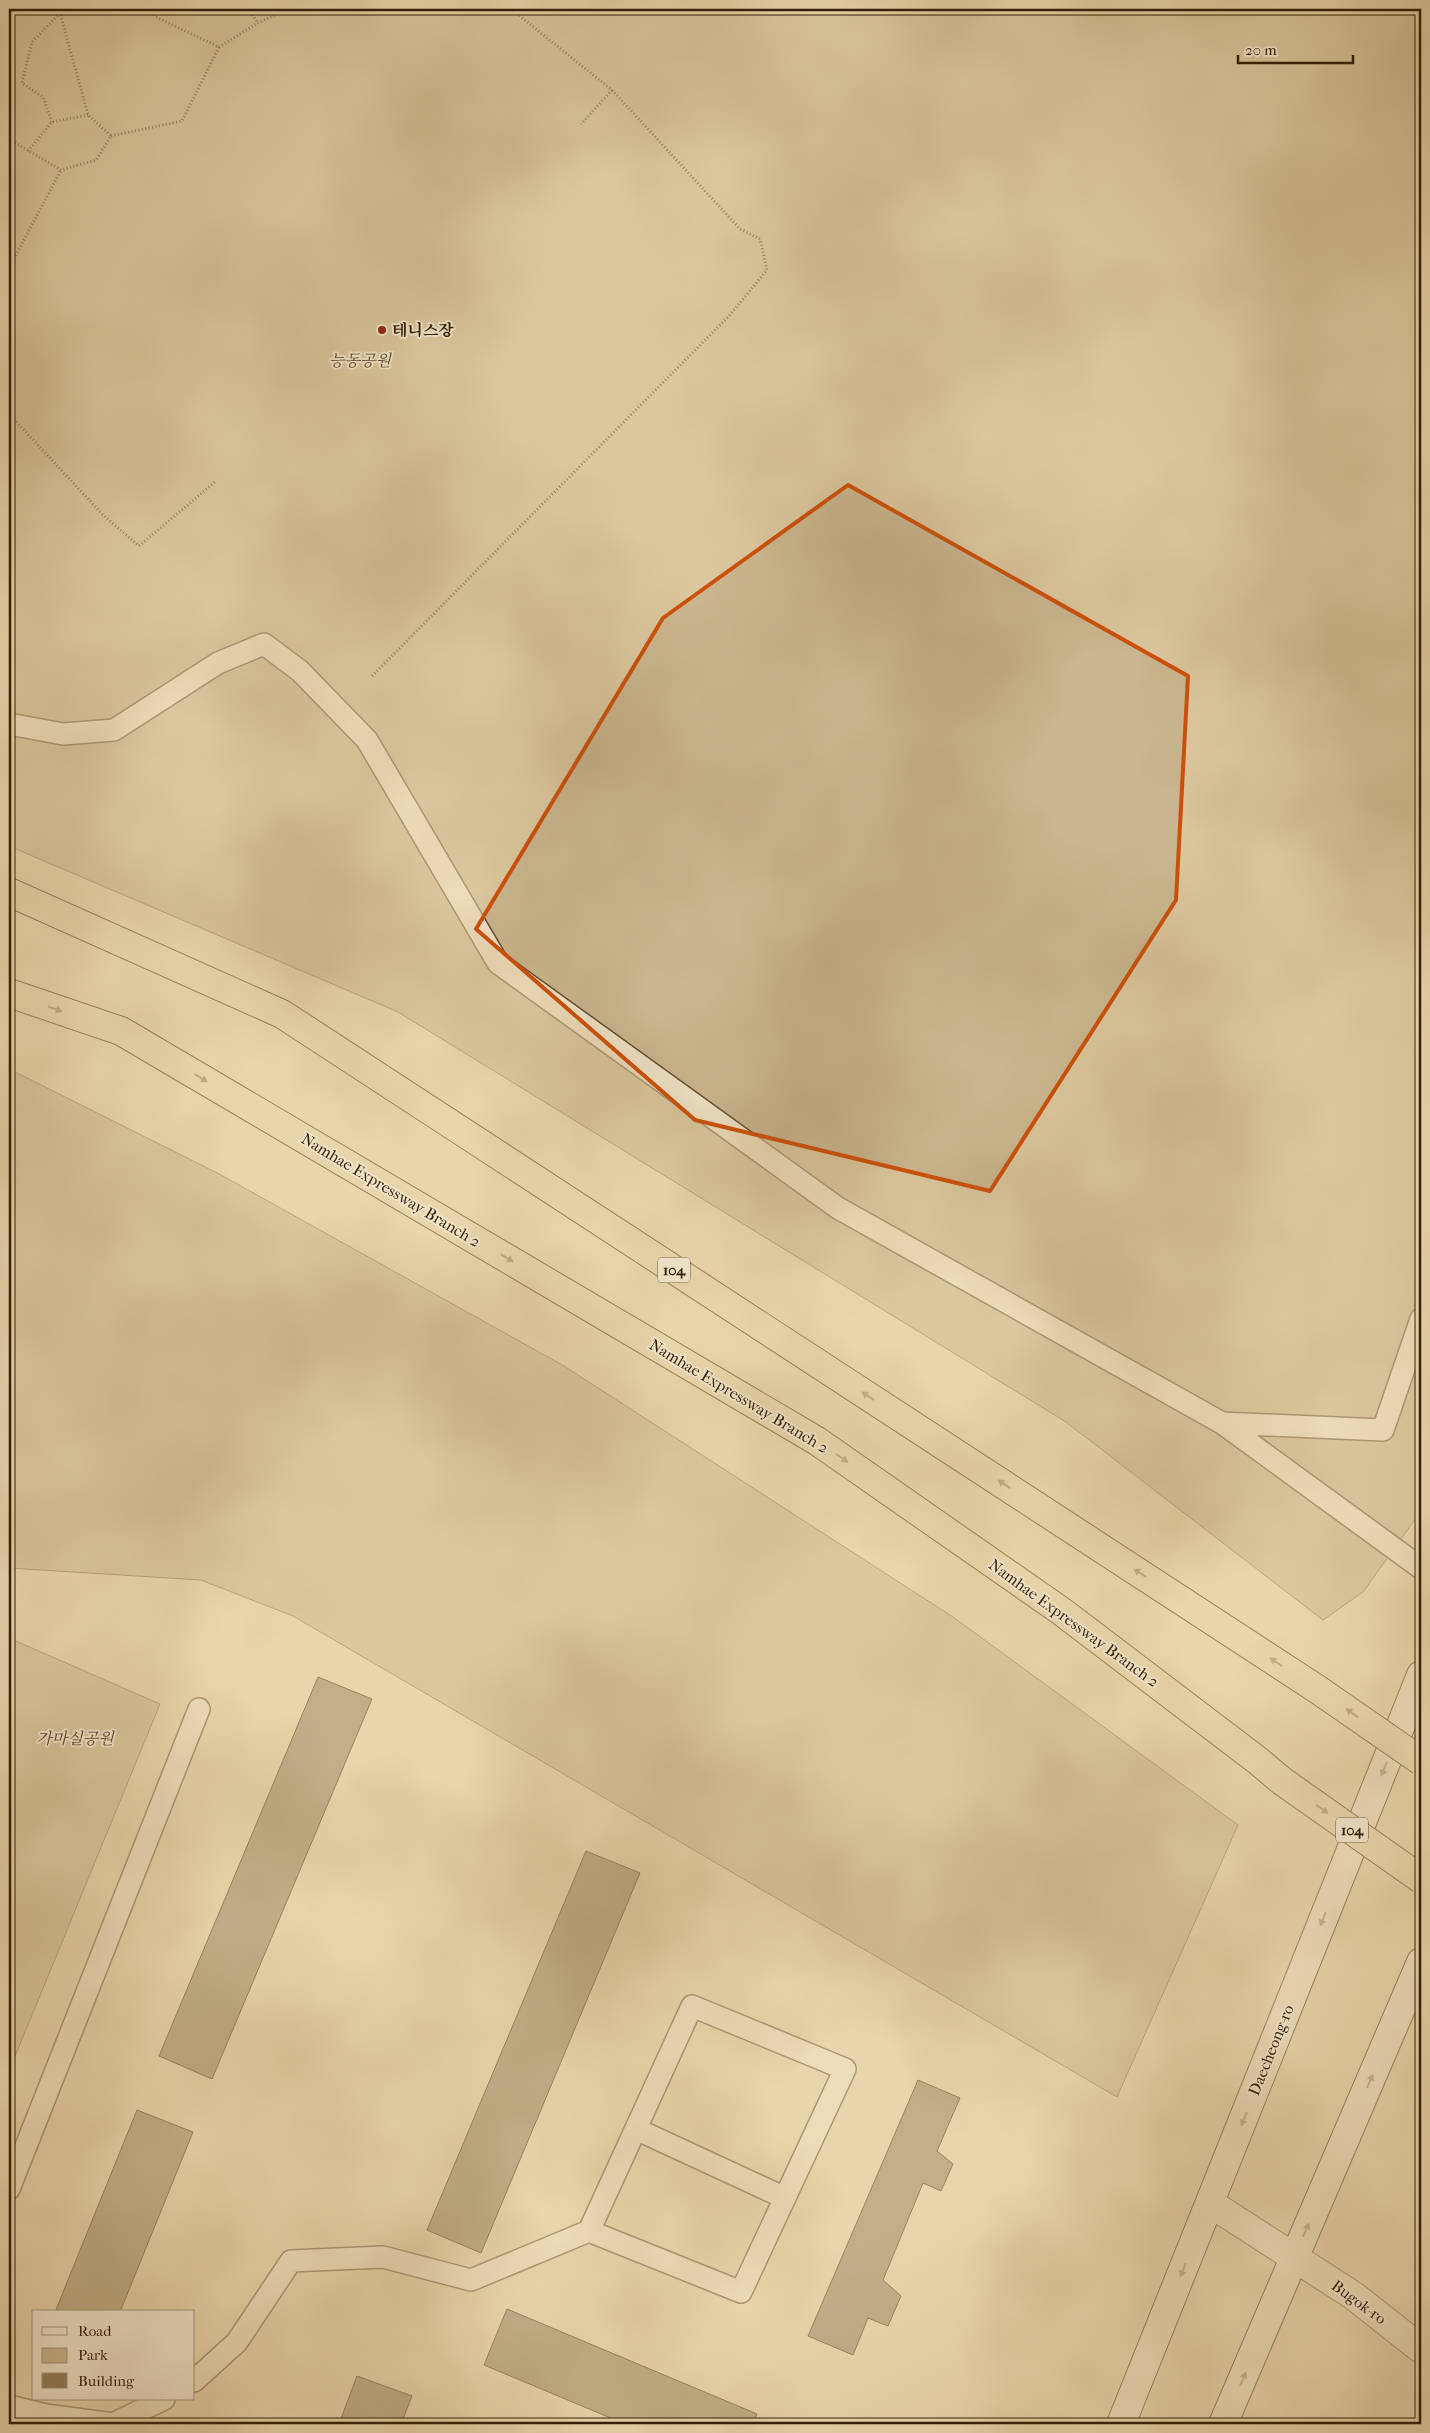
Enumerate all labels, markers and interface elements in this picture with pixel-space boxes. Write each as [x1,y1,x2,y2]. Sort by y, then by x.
scale bar [1238,32,1352,64]
text: 20 m [1245,41,1277,59]
place label: 테니스장 [392,321,454,340]
marker: 테니스장 [376,324,388,336]
park label: 능동공원 [329,351,392,370]
one-way arrow [48,1005,63,1013]
one-way arrow [194,1074,208,1083]
street label: Namhae Expressway Branch 2 [298,1129,484,1251]
one-way arrow [500,1254,513,1263]
road number: 104 [658,1258,690,1282]
street label: Namhae Expressway Branch 2 [646,1335,832,1457]
one-way arrow [861,1391,874,1400]
one-way arrow [835,1453,848,1463]
one-way arrow [997,1480,1010,1489]
street label: Namhae Expressway Branch 2 [985,1555,1163,1691]
one-way arrow [1133,1568,1147,1578]
one-way arrow [1269,1657,1283,1667]
one-way arrow [1346,1708,1359,1718]
park label: 가마실공원 [36,1729,115,1748]
one-way arrow [1379,1761,1387,1776]
one-way arrow [1315,1804,1329,1814]
road number: 104 [1336,1818,1368,1842]
one-way arrow [1319,1912,1327,1927]
street label: Daecheong-ro [1244,2002,1298,2098]
one-way arrow [1367,2074,1375,2088]
one-way arrow [1239,2112,1247,2126]
one-way arrow [1303,2223,1311,2237]
one-way arrow [1179,2263,1187,2277]
street label: Bugok-ro [1328,2276,1390,2328]
legend [32,2310,195,2400]
text: Road [78,2322,112,2340]
text: Park [78,2346,108,2364]
text: Building [78,2372,135,2390]
one-way arrow [1239,2372,1247,2386]

